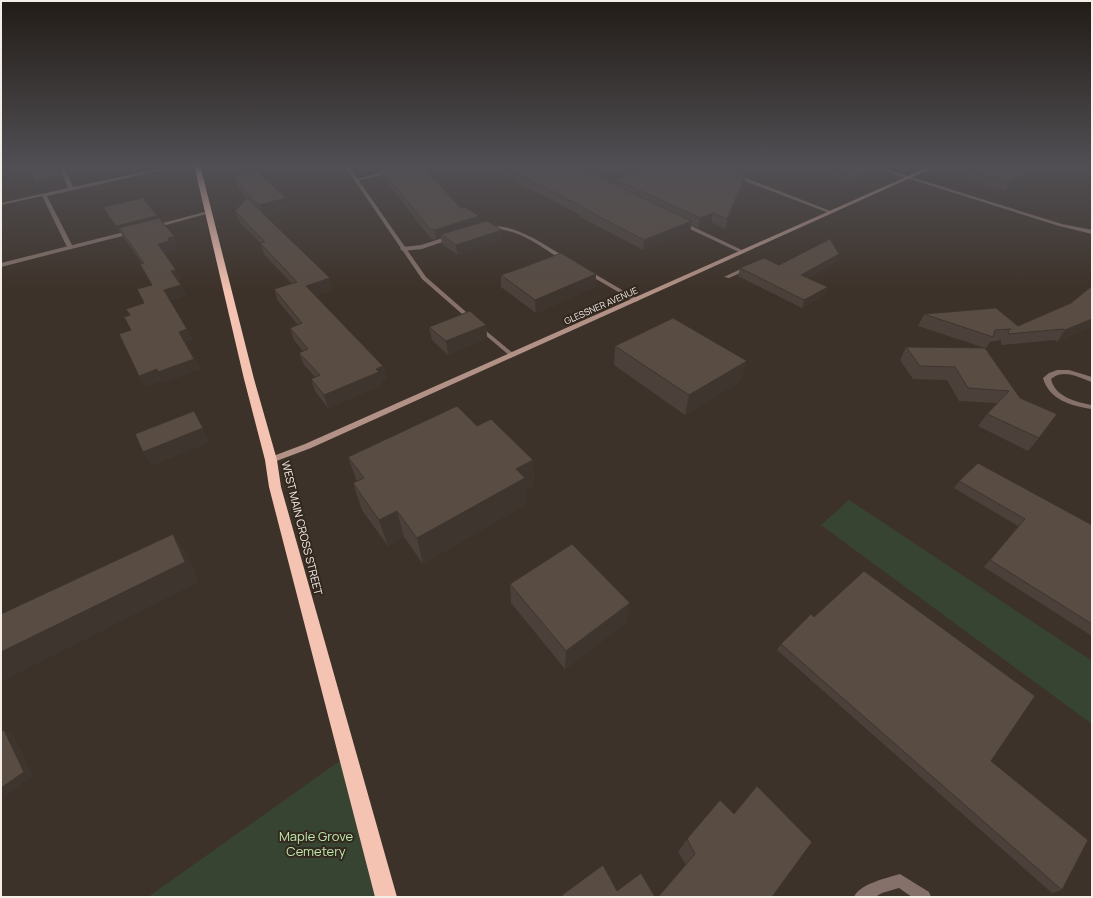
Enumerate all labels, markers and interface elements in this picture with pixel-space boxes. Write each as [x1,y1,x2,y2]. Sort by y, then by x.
street label: GLESSNER AVENUE [562,284,640,328]
street label: WEST MAIN CROSS STREET [279,459,327,597]
park label: Maple Grove Cemetery [279,827,353,860]

